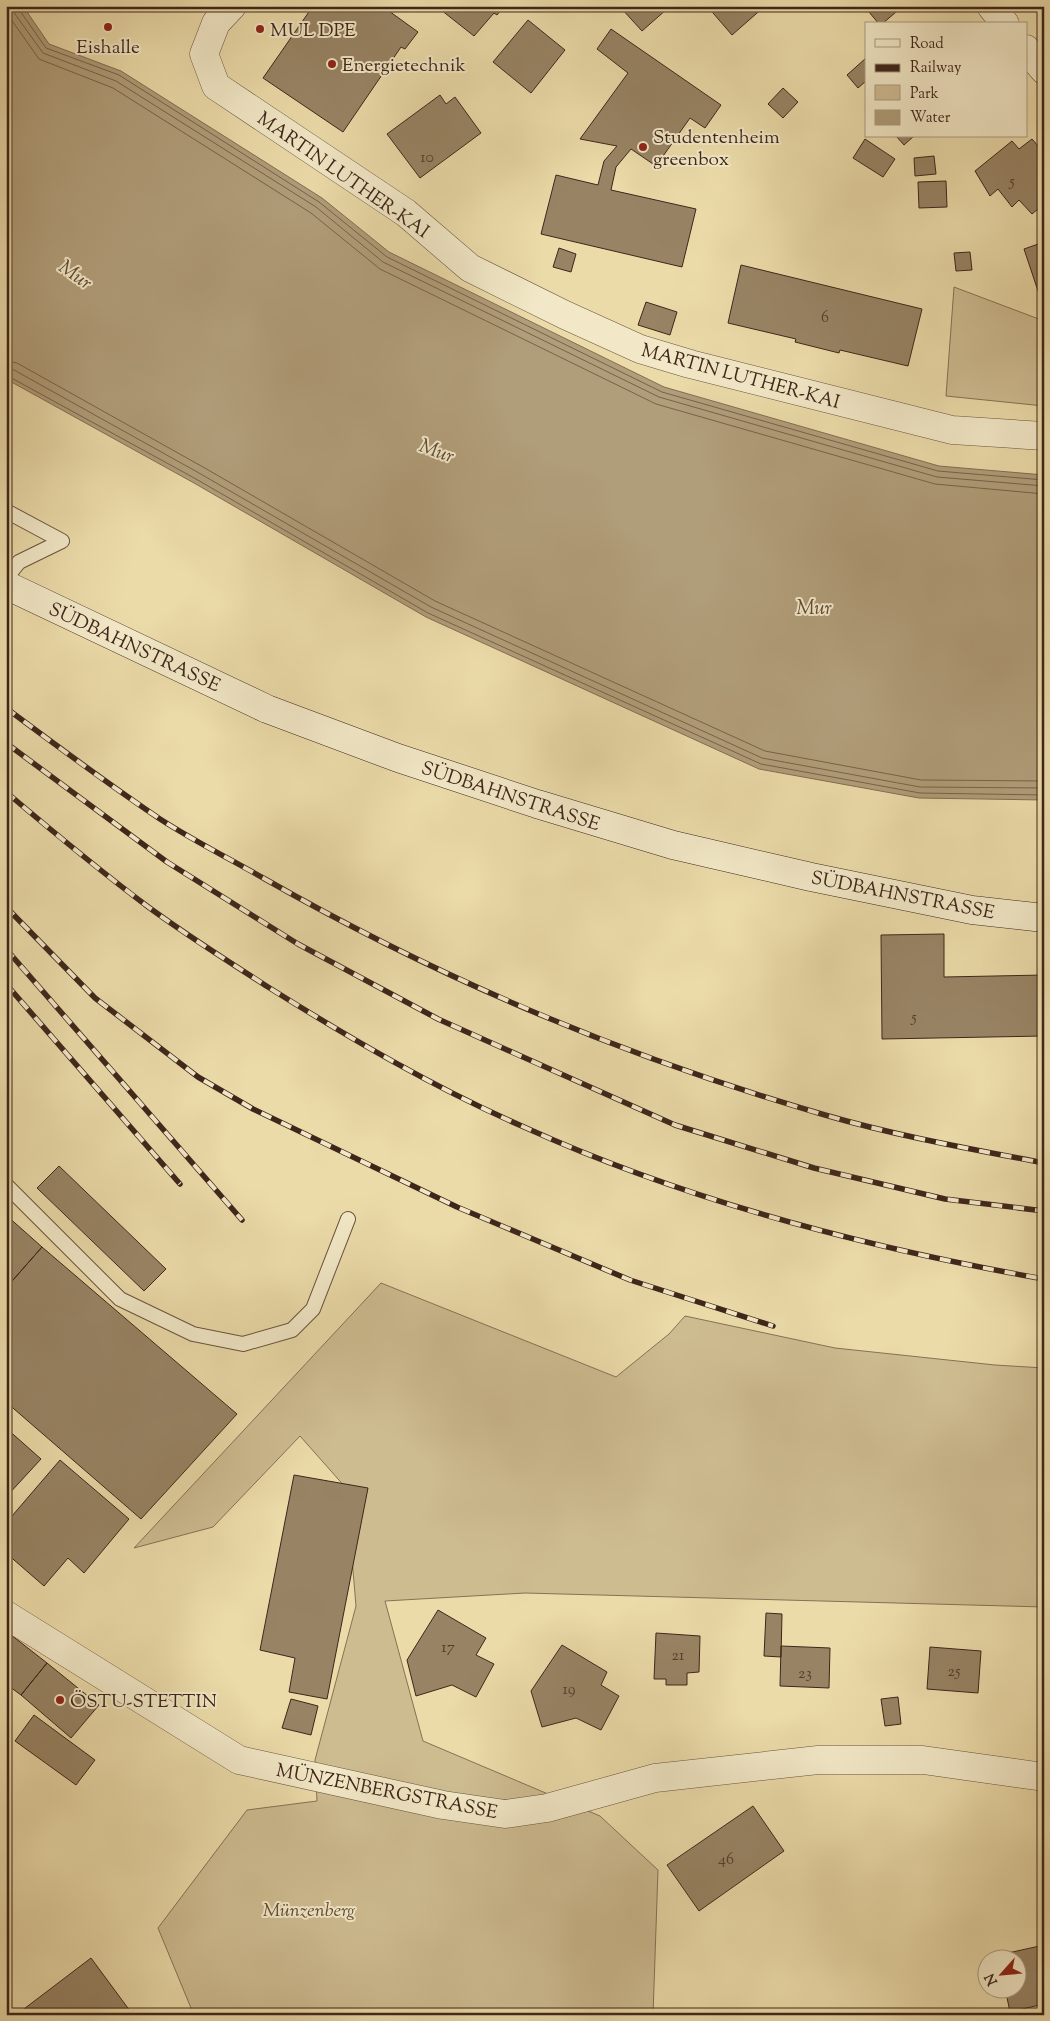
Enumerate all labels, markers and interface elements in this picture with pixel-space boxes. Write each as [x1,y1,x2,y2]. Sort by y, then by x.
place label: MUL DPE [270,18,356,45]
marker: Eishalle [102,21,114,33]
legend [865,22,1028,138]
marker: MUL DPE [254,23,266,35]
text: Road [910,34,944,55]
place label: Eishalle [76,35,140,62]
place label: Energietechnik [342,53,466,80]
marker: Energietechnik [326,58,338,70]
text: Railway [910,58,962,79]
text: Park [910,84,939,105]
street label: MARTIN LUTHER-KAI [251,106,434,246]
text: Water [910,108,951,129]
place label: Studentenheim greenbox [653,125,780,174]
marker: Studentenheim greenbox [637,141,649,153]
house number: 10 [420,147,434,170]
house number: 5 [1008,171,1015,194]
water label: Mur [52,254,97,298]
house number: 6 [821,307,829,330]
street label: MARTIN LUTHER-KAI [638,338,843,417]
water label: Mur [414,433,458,472]
water label: Mur [796,595,832,624]
street label: SÜDBAHNSTRASSE [44,597,225,700]
street label: SÜDBAHNSTRASSE [417,756,604,839]
street label: SÜDBAHNSTRASSE [808,865,997,928]
house number: 5 [910,1007,917,1030]
house number: 17 [441,1637,455,1660]
house number: 21 [672,1645,685,1668]
house number: 25 [948,1661,961,1684]
house number: 23 [798,1663,812,1686]
house number: 19 [562,1679,576,1702]
place label: ÖSTU-STETTIN [70,1689,217,1716]
marker: ÖSTU-STETTIN [54,1694,66,1706]
street label: MÜNZENBERGSTRASSE [273,1758,500,1827]
house number: 46 [718,1849,734,1872]
park label: Münzenberg [263,1898,355,1925]
north arrow [978,1948,1028,1998]
text: N [981,1969,1004,1989]

